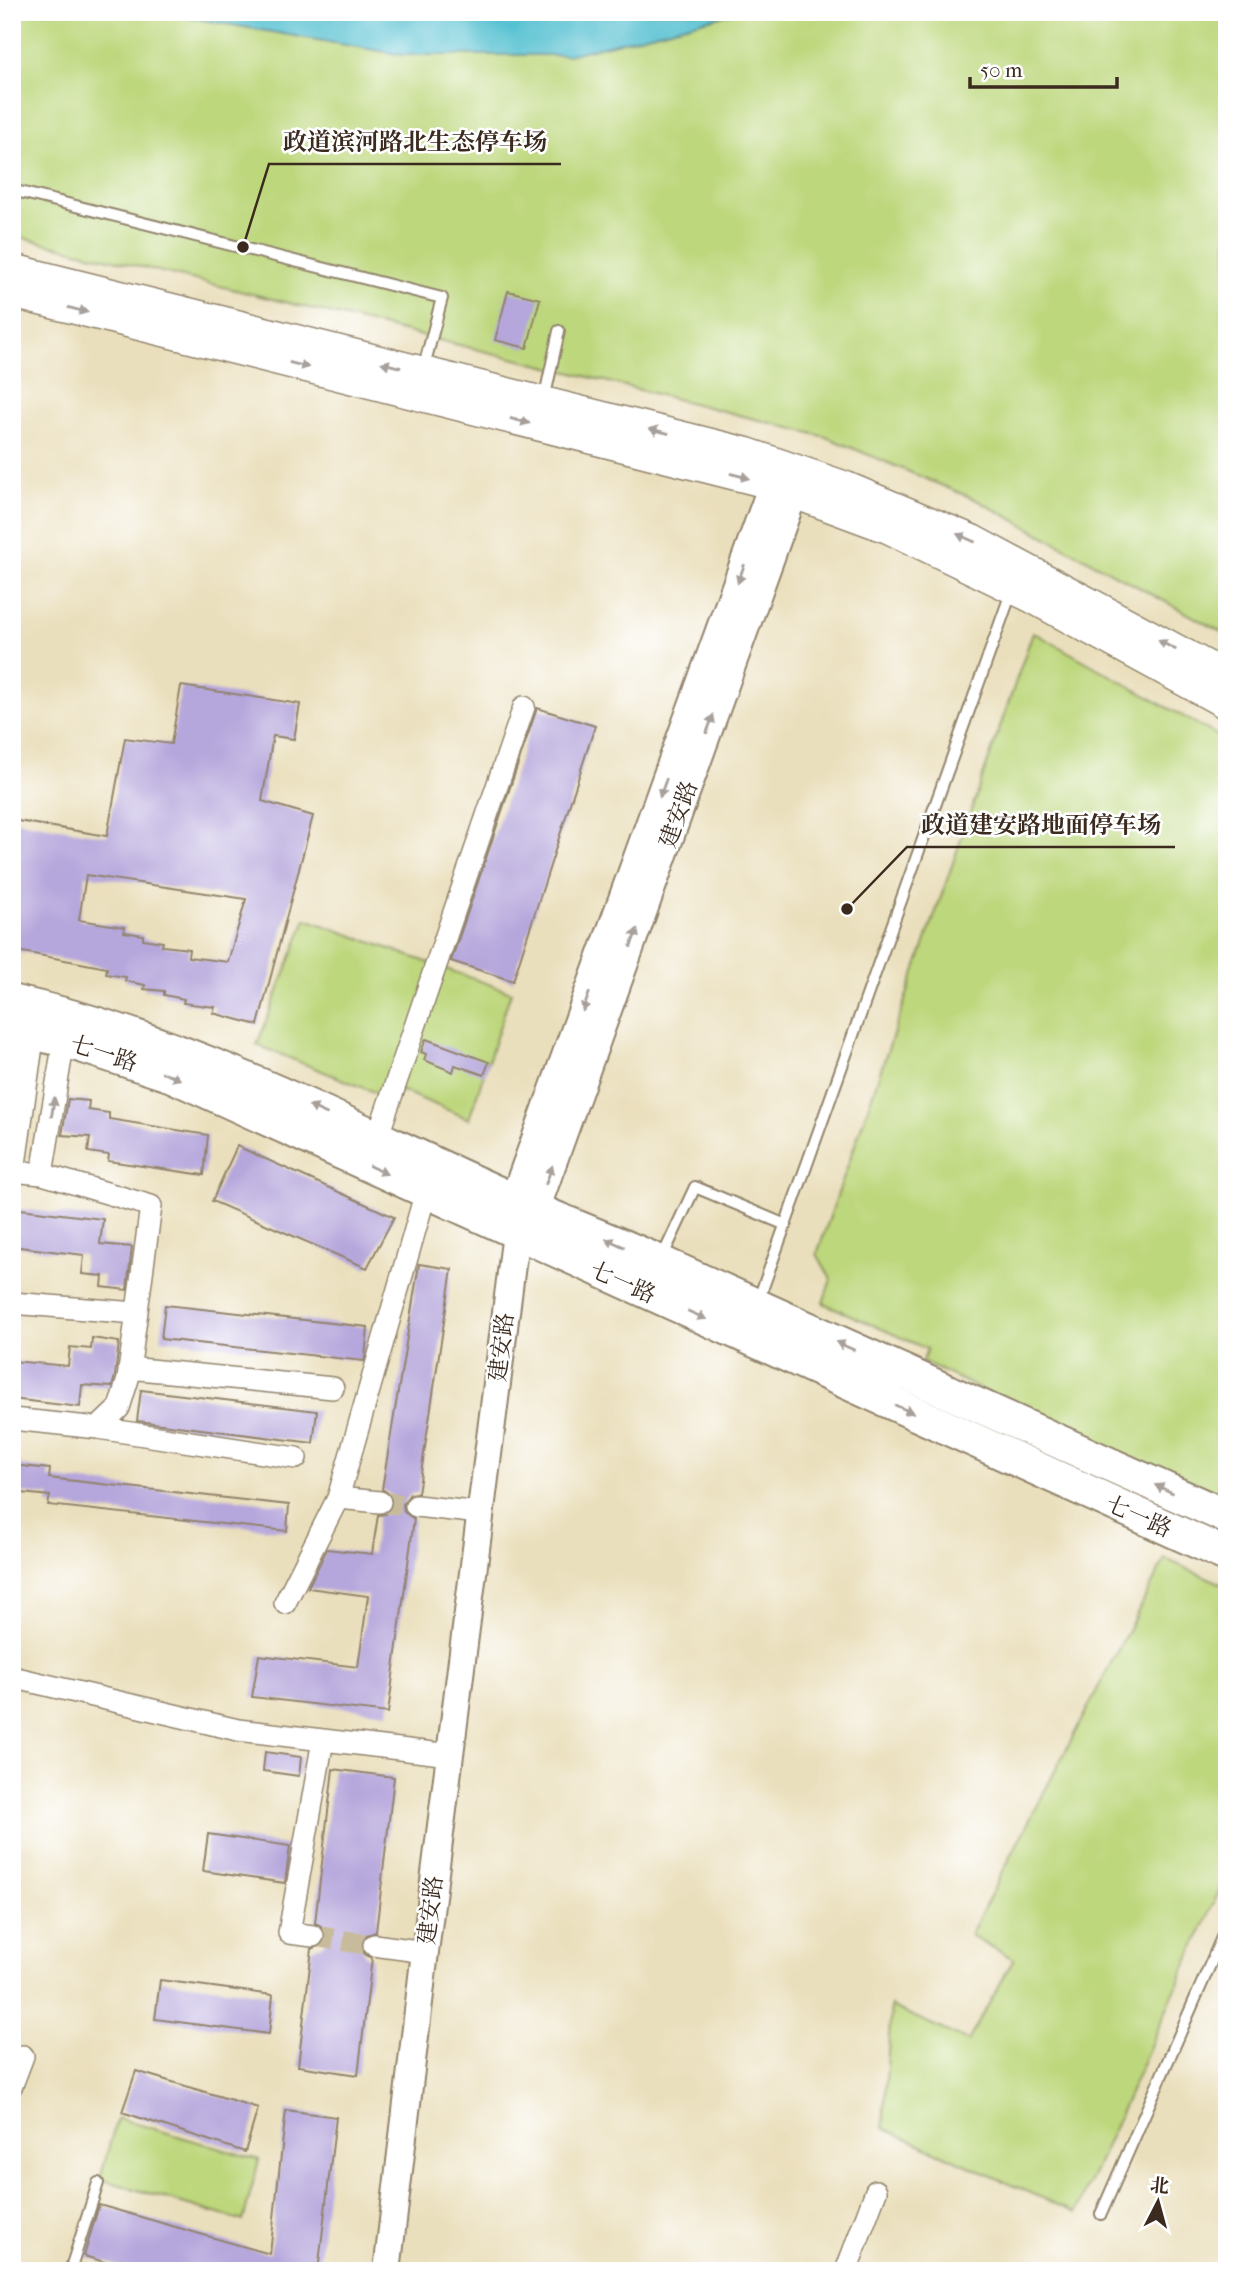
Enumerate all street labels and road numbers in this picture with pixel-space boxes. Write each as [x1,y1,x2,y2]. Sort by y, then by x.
street label: 建安路 [654,777,703,851]
street label: 七一路 [67,1030,141,1077]
street label: 七一路 [586,1256,660,1309]
street label: 建安路 [484,1311,519,1383]
street label: 七一路 [1102,1490,1176,1543]
street label: 建安路 [413,1874,448,1946]

